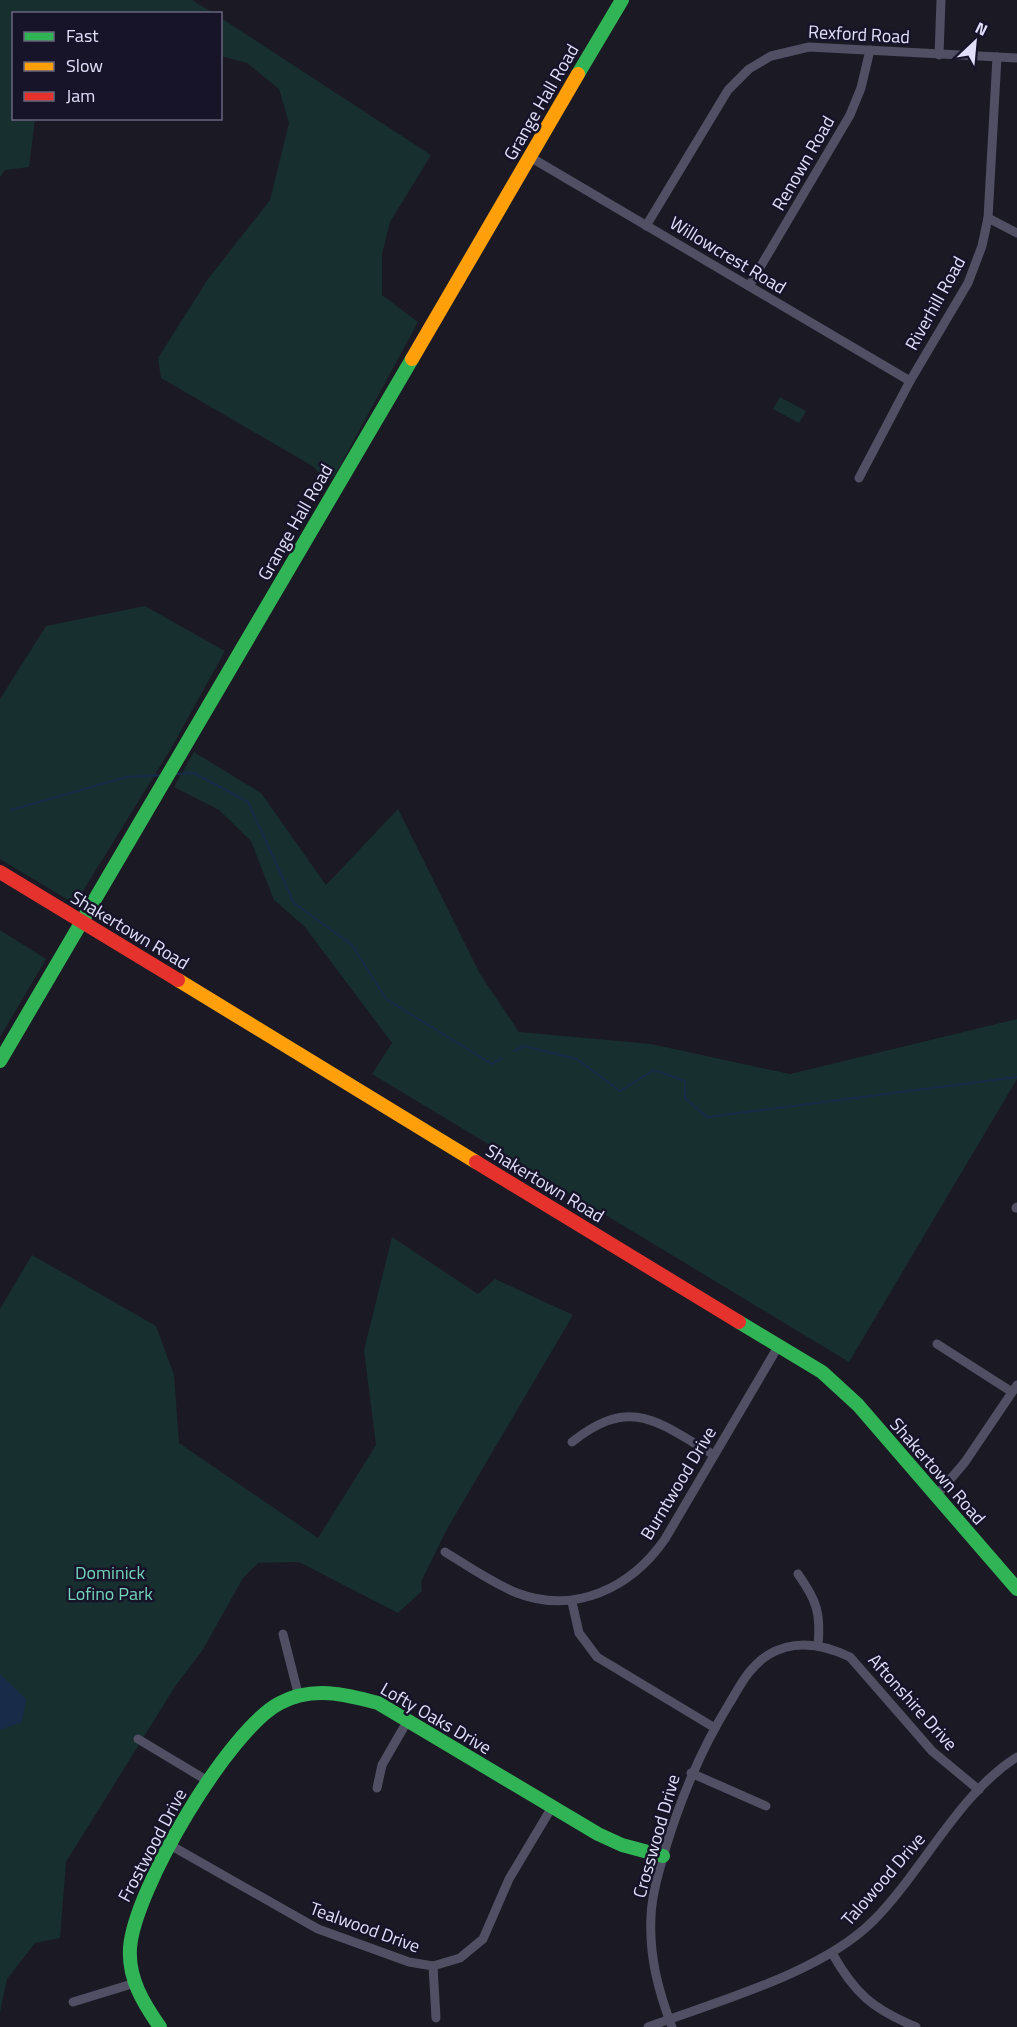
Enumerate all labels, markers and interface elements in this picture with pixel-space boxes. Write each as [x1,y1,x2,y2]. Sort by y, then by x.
legend [12,12,222,120]
north arrow [945,12,1005,72]
text: N [971,15,992,42]
street label: Rexford Road [807,18,911,50]
text: Fast [66,22,99,49]
street label: Grange Hall Road [497,39,585,165]
text: Slow [66,52,103,79]
text: Jam [66,82,95,109]
street label: Renown Road [765,111,841,215]
street label: Willowcrest Road [665,209,791,301]
street label: Riverhill Road [898,251,972,355]
street label: Grange Hall Road [251,459,339,585]
street label: Shakertown Road [66,884,194,976]
street label: Shakertown Road [481,1137,609,1229]
street label: Shakertown Road [884,1412,992,1530]
street label: Burntwood Drive [633,1421,723,1545]
park label: Dominick Lofino Park [67,1559,153,1607]
street label: Aftonshire Drive [862,1647,964,1757]
street label: Lofty Oaks Drive [375,1675,497,1761]
street label: Crosswood Drive [625,1771,687,1901]
street label: Frostwood Drive [111,1784,193,1906]
street label: Talowood Drive [835,1826,931,1932]
street label: Tealwood Drive [306,1895,424,1959]

